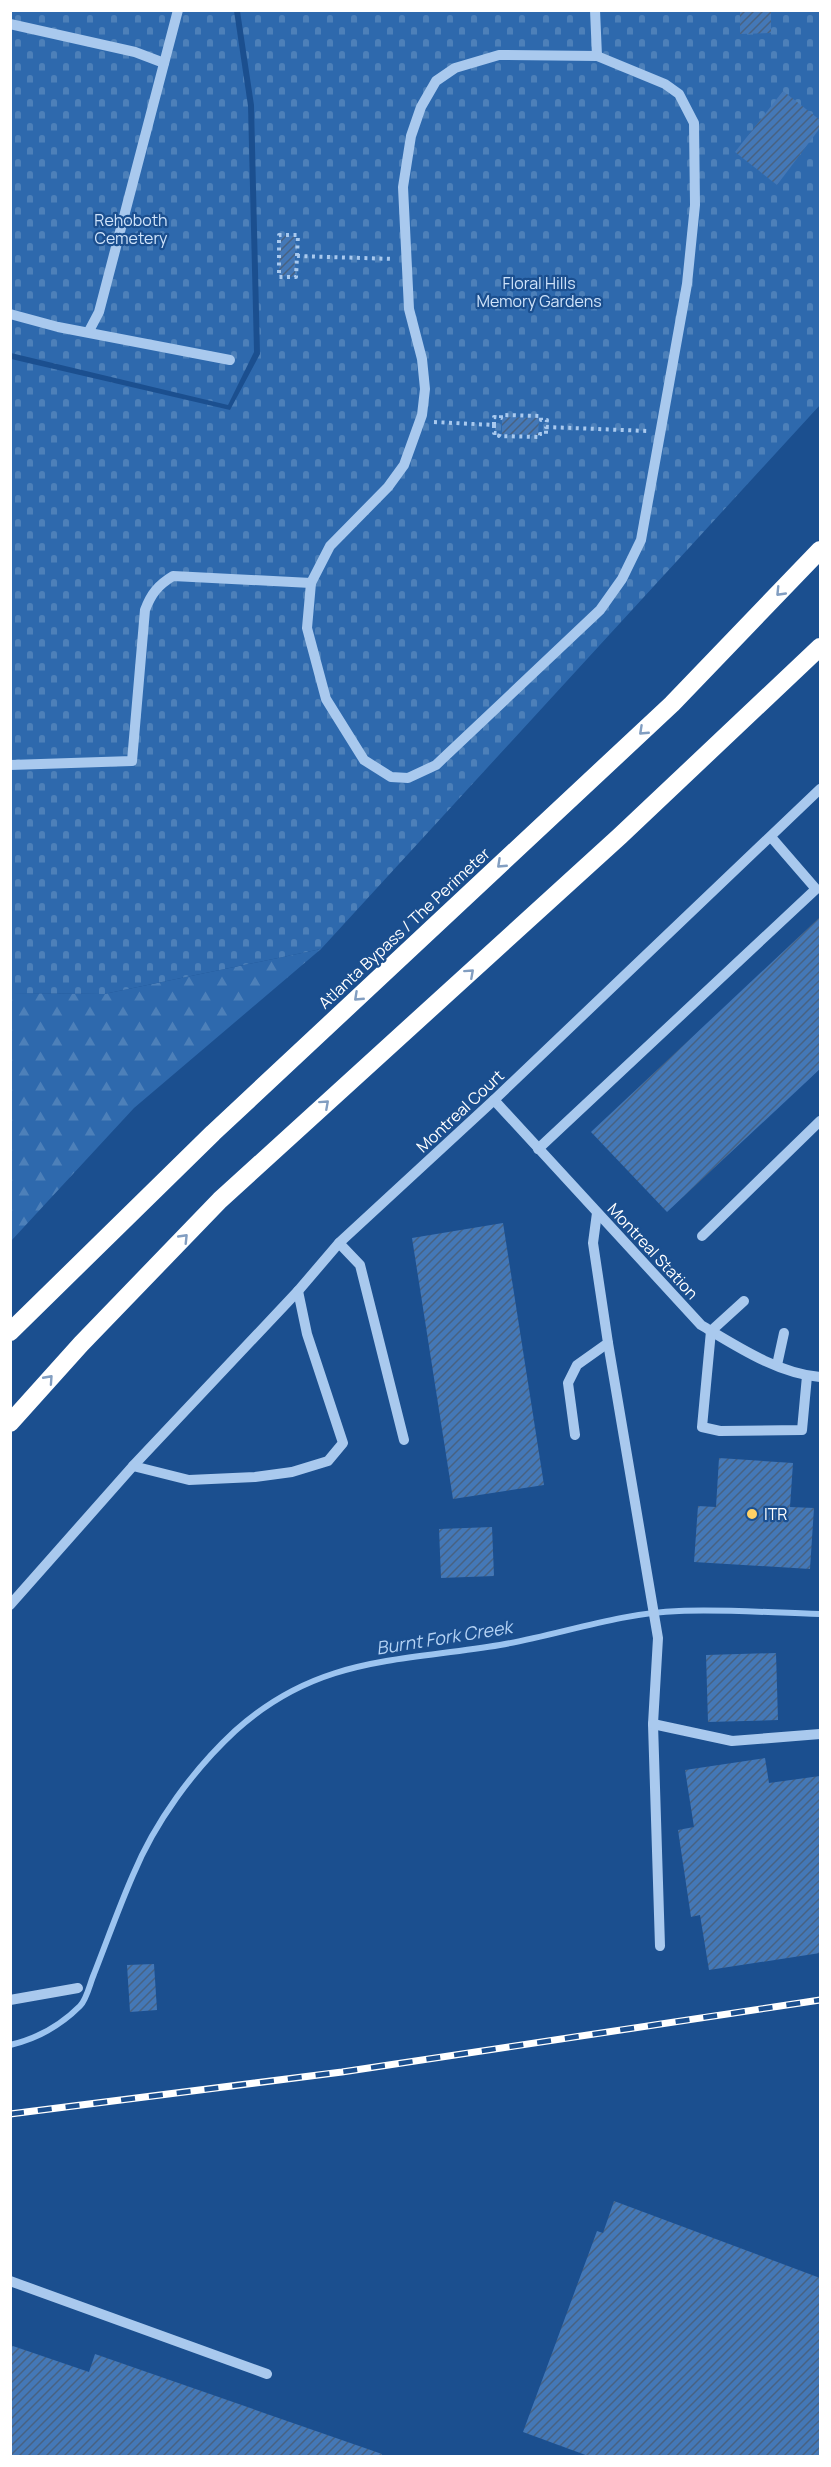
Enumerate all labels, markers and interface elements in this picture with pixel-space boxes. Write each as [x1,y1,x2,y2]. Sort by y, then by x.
park label: Rehoboth Cemetery [94,209,168,249]
park label: Floral Hills Memory Gardens [476,272,602,312]
one-way arrow [776,586,787,596]
one-way arrow [640,724,650,735]
street label: Atlanta Bypass / The Perimeter [313,842,495,1013]
one-way arrow [497,857,507,868]
one-way arrow [463,969,473,980]
one-way arrow [354,990,365,1001]
street label: Montreal Court [412,1065,508,1157]
one-way arrow [319,1100,329,1111]
street label: Montreal Station [603,1198,703,1304]
one-way arrow [176,1234,187,1245]
one-way arrow [42,1376,53,1386]
place label: ITR [764,1503,787,1525]
marker: ITR [745,1507,759,1521]
water label: Burnt Fork Creek [374,1614,517,1660]

